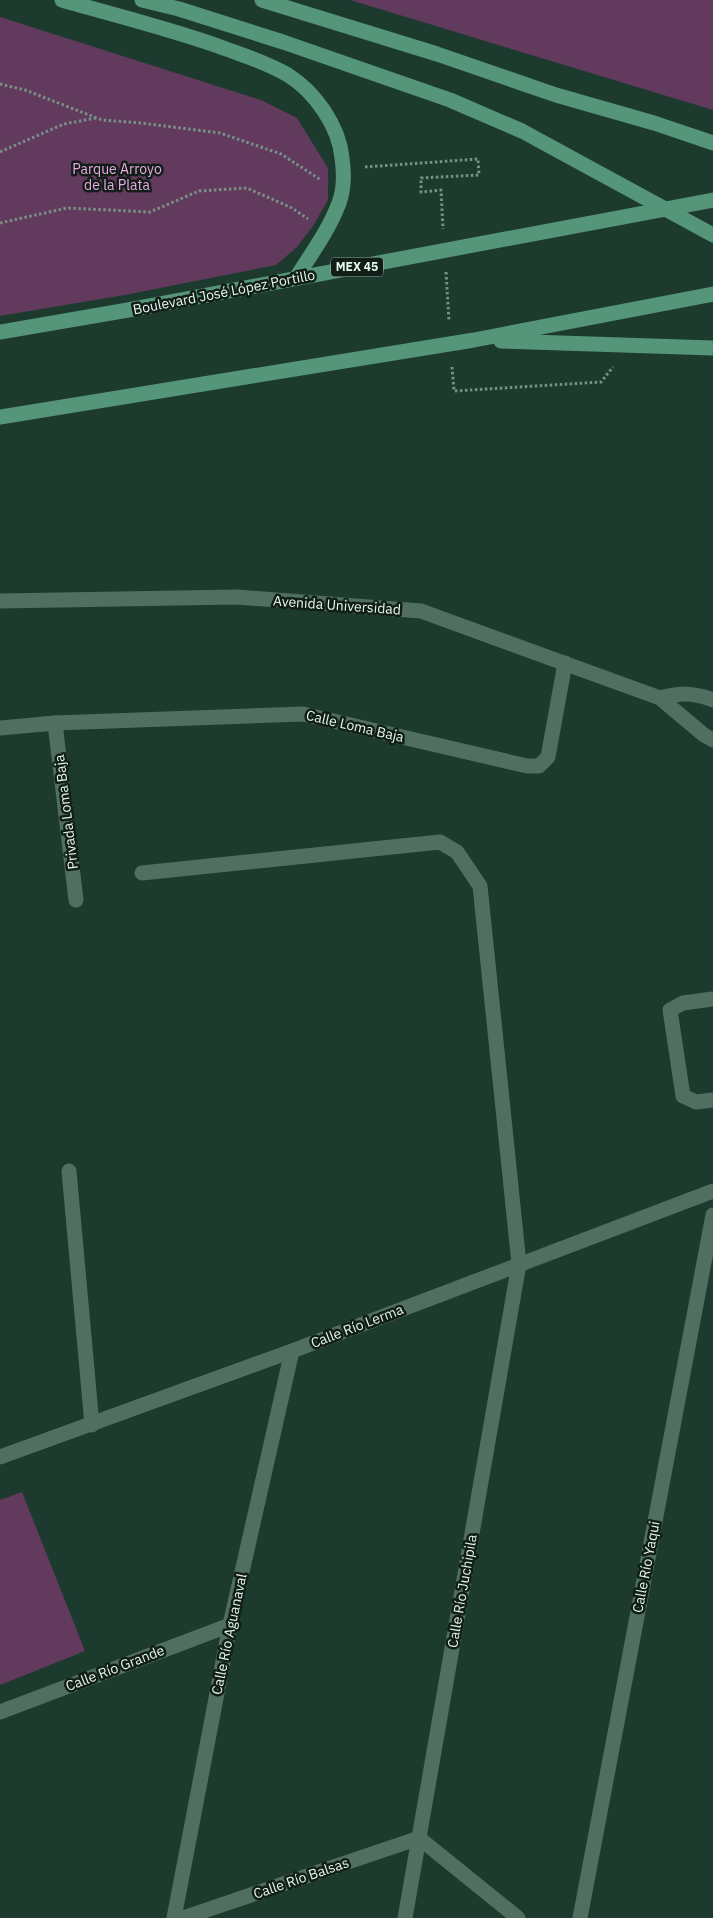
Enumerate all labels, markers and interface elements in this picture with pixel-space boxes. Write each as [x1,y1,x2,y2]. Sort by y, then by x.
park label: Parque Arroyo de la Plata [72,160,162,194]
road number: MEX 45 [331,258,383,276]
street label: Boulevard José López Portillo [131,265,317,318]
street label: Avenida Universidad [272,592,402,618]
street label: Calle Loma Baja [304,706,406,746]
street label: Privada Loma Baja [50,753,82,870]
street label: Calle Río Lerma [308,1300,406,1352]
street label: Calle Río Yaqui [628,1520,664,1614]
street label: Calle Río Juchipila [443,1532,481,1649]
street label: Calle Río Aguanaval [207,1572,251,1696]
street label: Calle Río Grande [63,1641,167,1695]
street label: Calle Río Balsas [251,1853,351,1903]

